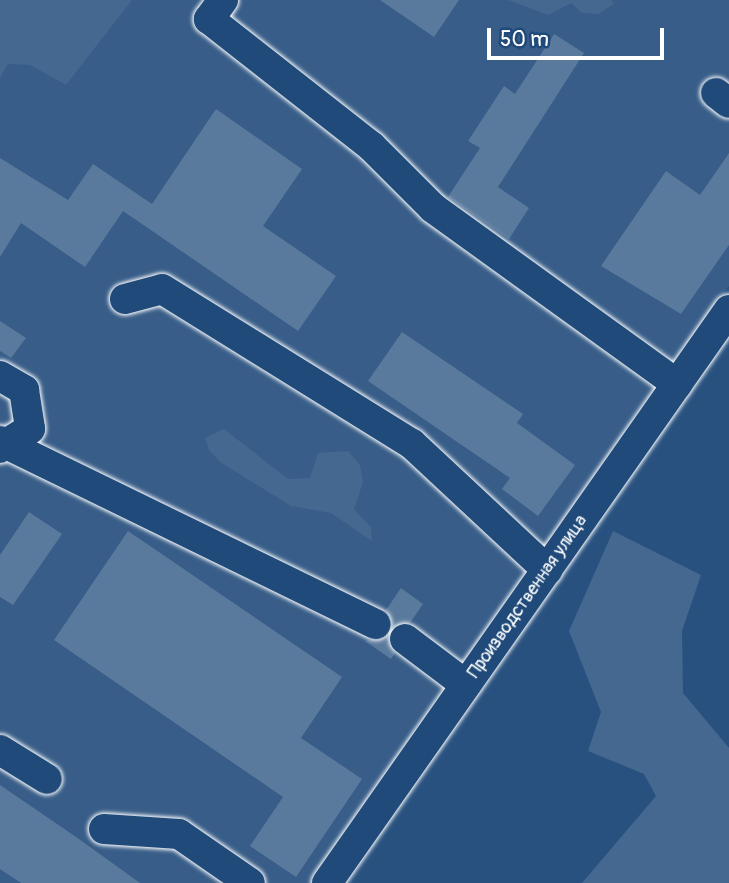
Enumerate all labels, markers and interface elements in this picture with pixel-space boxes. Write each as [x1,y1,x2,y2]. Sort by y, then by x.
scale bar [491,14,668,58]
text: 50 m [500,26,549,53]
street label: Производственная улица [464,511,592,683]

